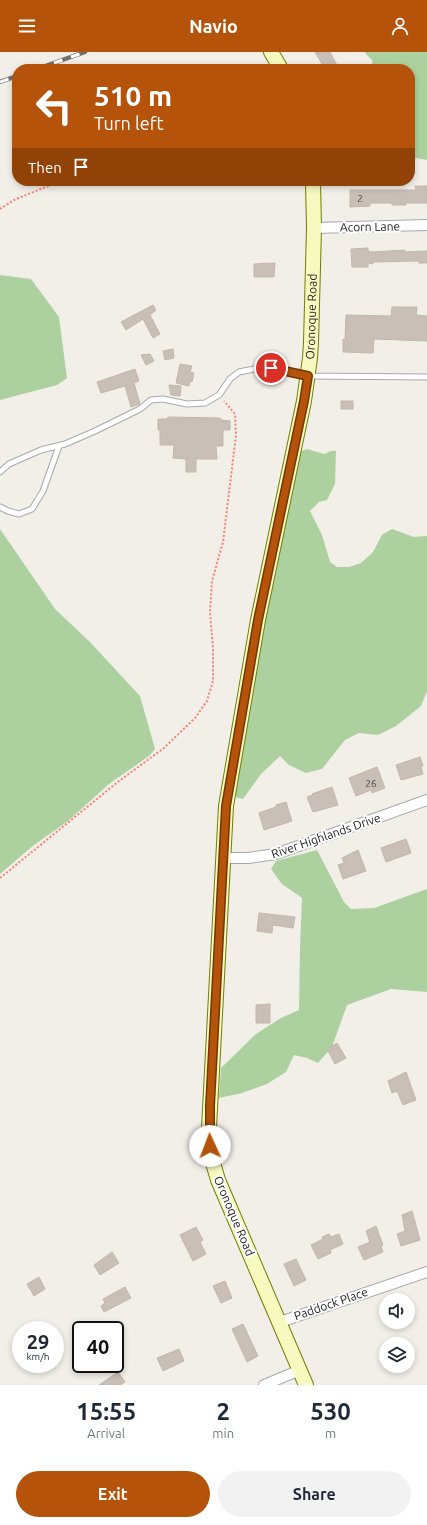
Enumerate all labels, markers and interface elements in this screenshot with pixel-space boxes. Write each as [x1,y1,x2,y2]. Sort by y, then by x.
icon: menu [16,15,38,37]
icon: person [389,15,411,37]
text: Navio [189,16,238,36]
icon: left [28,80,80,132]
text: 510 m [94,80,172,111]
text: Turn left [94,113,164,133]
icon: arrive [70,156,92,178]
text: Then [28,159,62,176]
house number: 2 [357,193,363,204]
street label: Acorn Lane [340,219,400,234]
street label: Oronoque Road [303,274,319,360]
pin [254,351,288,385]
icon: arrive [260,357,282,379]
house number: 26 [365,778,377,789]
street label: River Highlands Drive [269,811,382,860]
position arrow [189,1125,231,1167]
street label: Oronoque Road [212,1174,257,1258]
street label: Paddock Place [292,1285,370,1322]
map controls [379,1293,415,1373]
button: sound [379,1293,415,1329]
speed limit sign: 40 [72,1321,124,1373]
text: 29 [27,1330,49,1353]
button: layers [379,1337,415,1373]
text: km/h [26,1351,50,1362]
text: 15:55 [76,1398,136,1425]
text: 2 [216,1398,230,1425]
text: 530 [310,1398,351,1425]
text: Arrival [87,1426,125,1440]
text: min [212,1426,234,1440]
text: m [325,1426,336,1440]
button: Exit [16,1471,210,1517]
button: Share [218,1471,411,1517]

